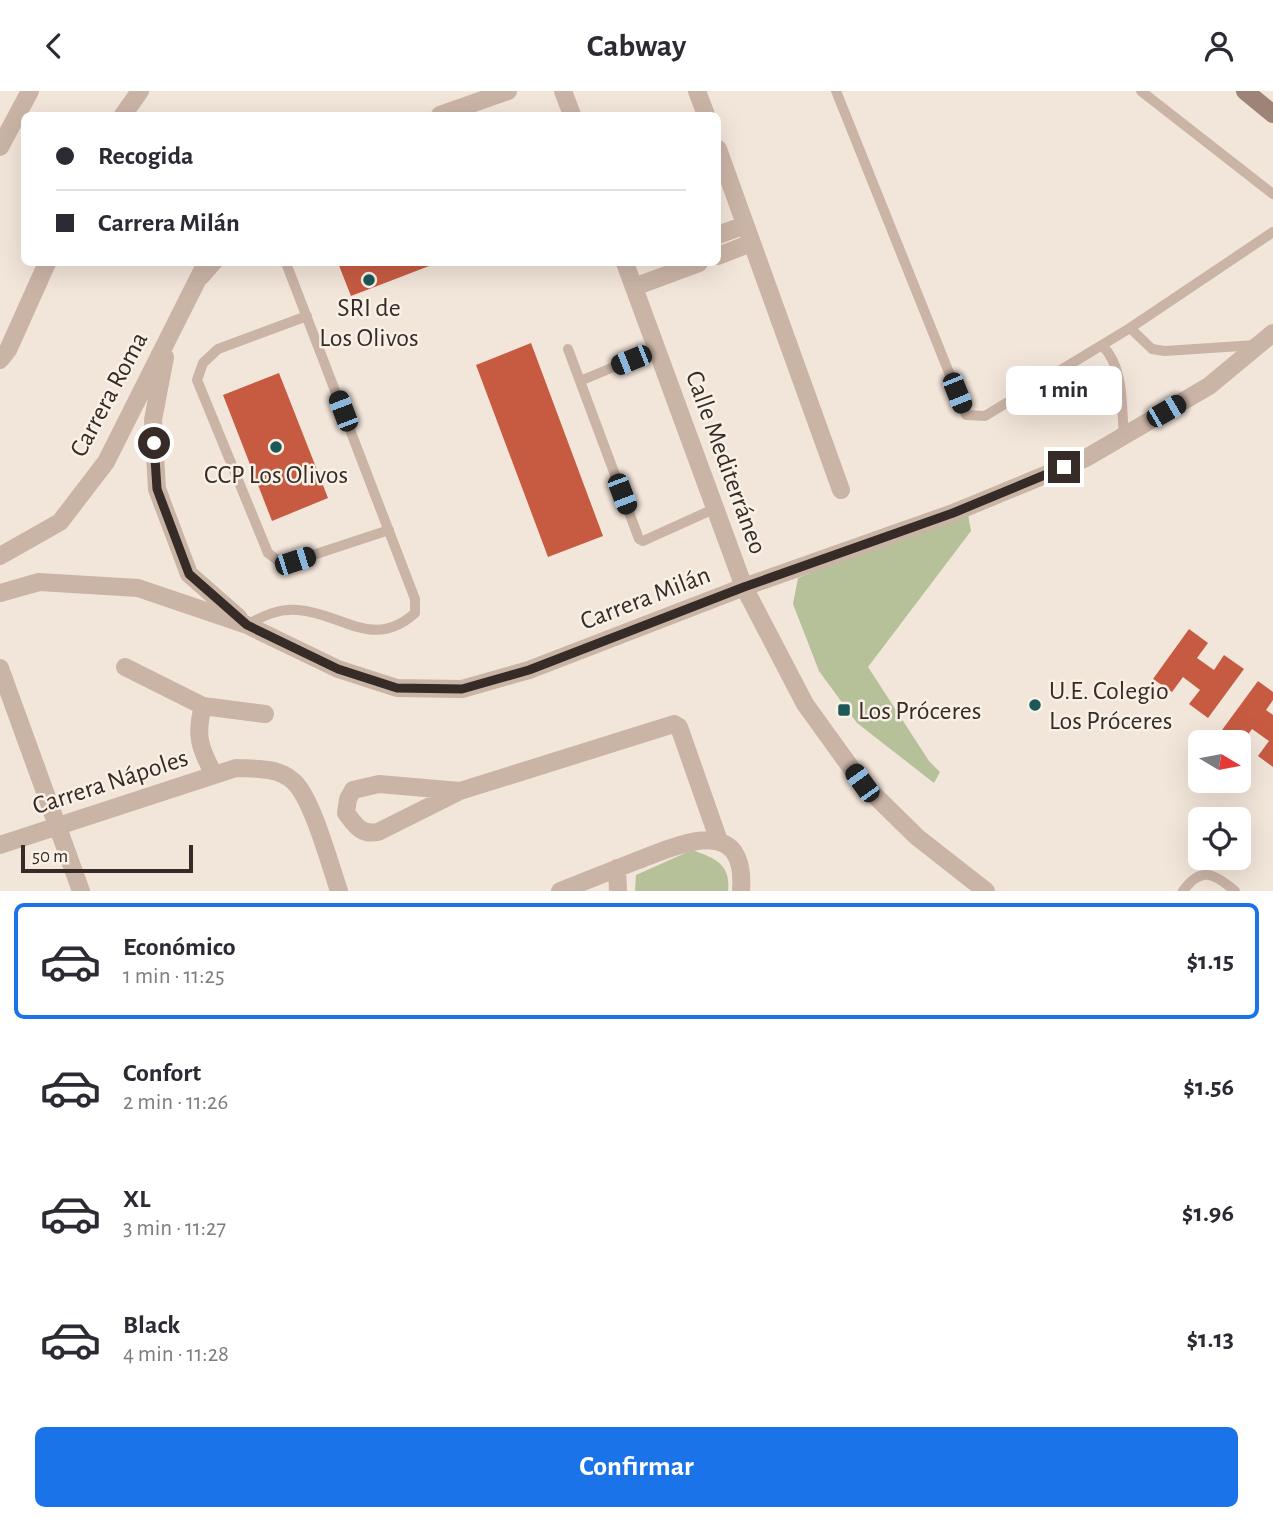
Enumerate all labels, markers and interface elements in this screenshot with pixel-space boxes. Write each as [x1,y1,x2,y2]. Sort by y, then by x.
icon: back [35,27,73,65]
icon: person [1200,27,1238,65]
text: Cabway [587,30,686,62]
text: Recogida [98,143,194,169]
text: Carrera Milán [98,210,240,236]
marker: SRI de Los Olivos [361,272,377,288]
place label: SRI de Los Olivos [319,295,419,351]
street label: Carrera Roma [65,328,153,461]
car [608,342,655,378]
callout: 1 min [1006,365,1122,415]
street label: Calle Mediterráneo [681,367,771,557]
car [940,370,975,416]
text: 1 min [1040,379,1088,402]
car [326,388,361,434]
car [1143,391,1190,431]
route start [138,427,170,459]
marker: CCP Los Olivos [268,439,284,455]
route end [1048,451,1080,483]
place label: CCP Los Olivos [204,462,348,488]
car [605,471,640,517]
car [272,545,319,577]
street label: Carrera Milán [577,561,714,635]
place label: U.E. Colegio Los Próceres [1049,678,1172,734]
marker: U.E. Colegio Los Próceres [1027,697,1043,713]
place label: Los Próceres [858,698,981,724]
marker: Los Próceres [836,702,852,718]
north arrow [1188,730,1251,793]
map controls [1188,730,1251,870]
street label: Carrera Nápoles [29,745,191,819]
car [842,760,883,806]
button: locate [1188,807,1251,870]
scale bar [21,842,192,874]
text: 50 m [32,847,68,866]
icon: car [39,930,102,993]
text: Económico [123,934,236,960]
text: $1.15 [1186,948,1234,974]
text: 1 min · 11:25 [123,965,225,988]
icon: car [39,1056,102,1119]
text: Confort [123,1060,201,1086]
text: $1.56 [1183,1074,1234,1100]
text: 2 min · 11:26 [123,1091,228,1114]
icon: car [39,1182,102,1245]
text: XL [123,1186,150,1212]
text: $1.96 [1182,1200,1234,1226]
text: 3 min · 11:27 [123,1217,226,1240]
icon: car [39,1308,102,1371]
text: Black [123,1312,180,1338]
text: $1.13 [1186,1326,1234,1352]
text: 4 min · 11:28 [123,1343,229,1366]
button: Confirmar [35,1427,1238,1507]

